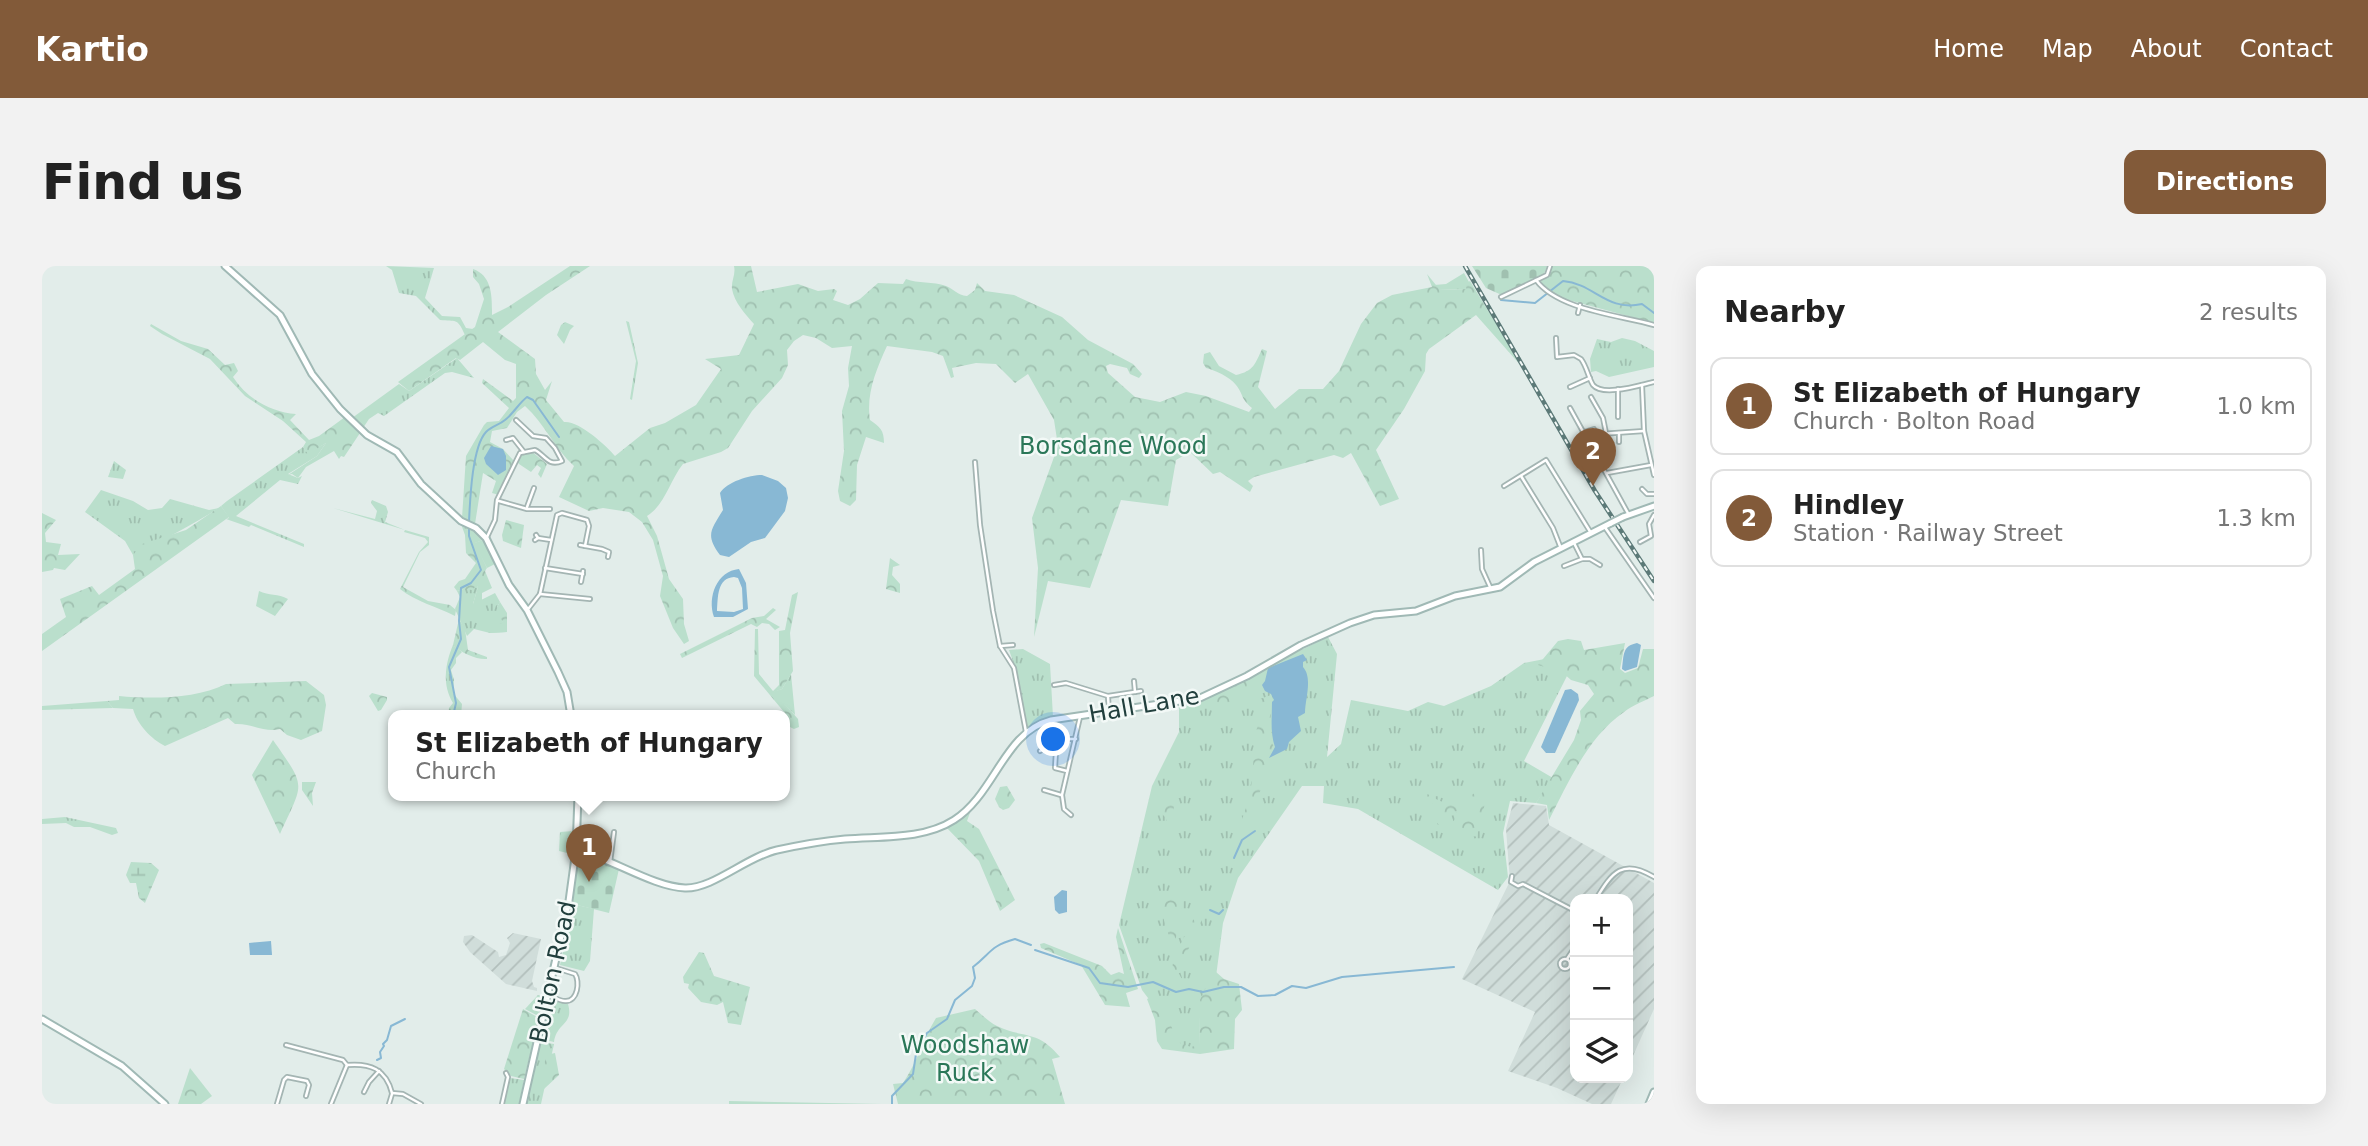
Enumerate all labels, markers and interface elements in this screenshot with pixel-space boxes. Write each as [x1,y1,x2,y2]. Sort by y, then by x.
text: Kartio [35,30,149,69]
text: Home [1933,35,2004,63]
text: Map [2042,35,2093,63]
text: About [2131,35,2202,63]
text: Contact [2240,35,2333,63]
button: Directions [2124,150,2326,214]
text: Find us [42,154,243,211]
text: Nearby [1724,294,1846,329]
text: 2 results [2199,299,2298,325]
text: St Elizabeth of Hungary [1793,378,2141,408]
text: 1 [1741,393,1757,419]
text: 1.0 km [2216,393,2296,419]
text: Church · Bolton Road [1793,408,2035,434]
pin: 2 [1570,428,1616,486]
park label: Borsdane Wood [1019,432,1207,460]
text: Hindley [1793,490,1904,520]
text: 2 [1741,505,1757,531]
text: 1.3 km [2216,505,2296,531]
text: Station · Railway Street [1793,520,2063,546]
street label: Hall Lane [1087,682,1201,728]
popup [388,710,790,801]
your location [1036,722,1070,756]
text: St Elizabeth of Hungary [415,728,763,758]
text: Church [415,758,497,784]
pin: 1 [566,824,612,882]
map controls [1570,894,1633,1083]
button: + [1570,894,1633,957]
street label: Bolton Road [524,898,582,1046]
button: − [1570,957,1633,1020]
button: layers [1570,1020,1633,1083]
park label: Woodshaw Ruck [901,1031,1029,1087]

